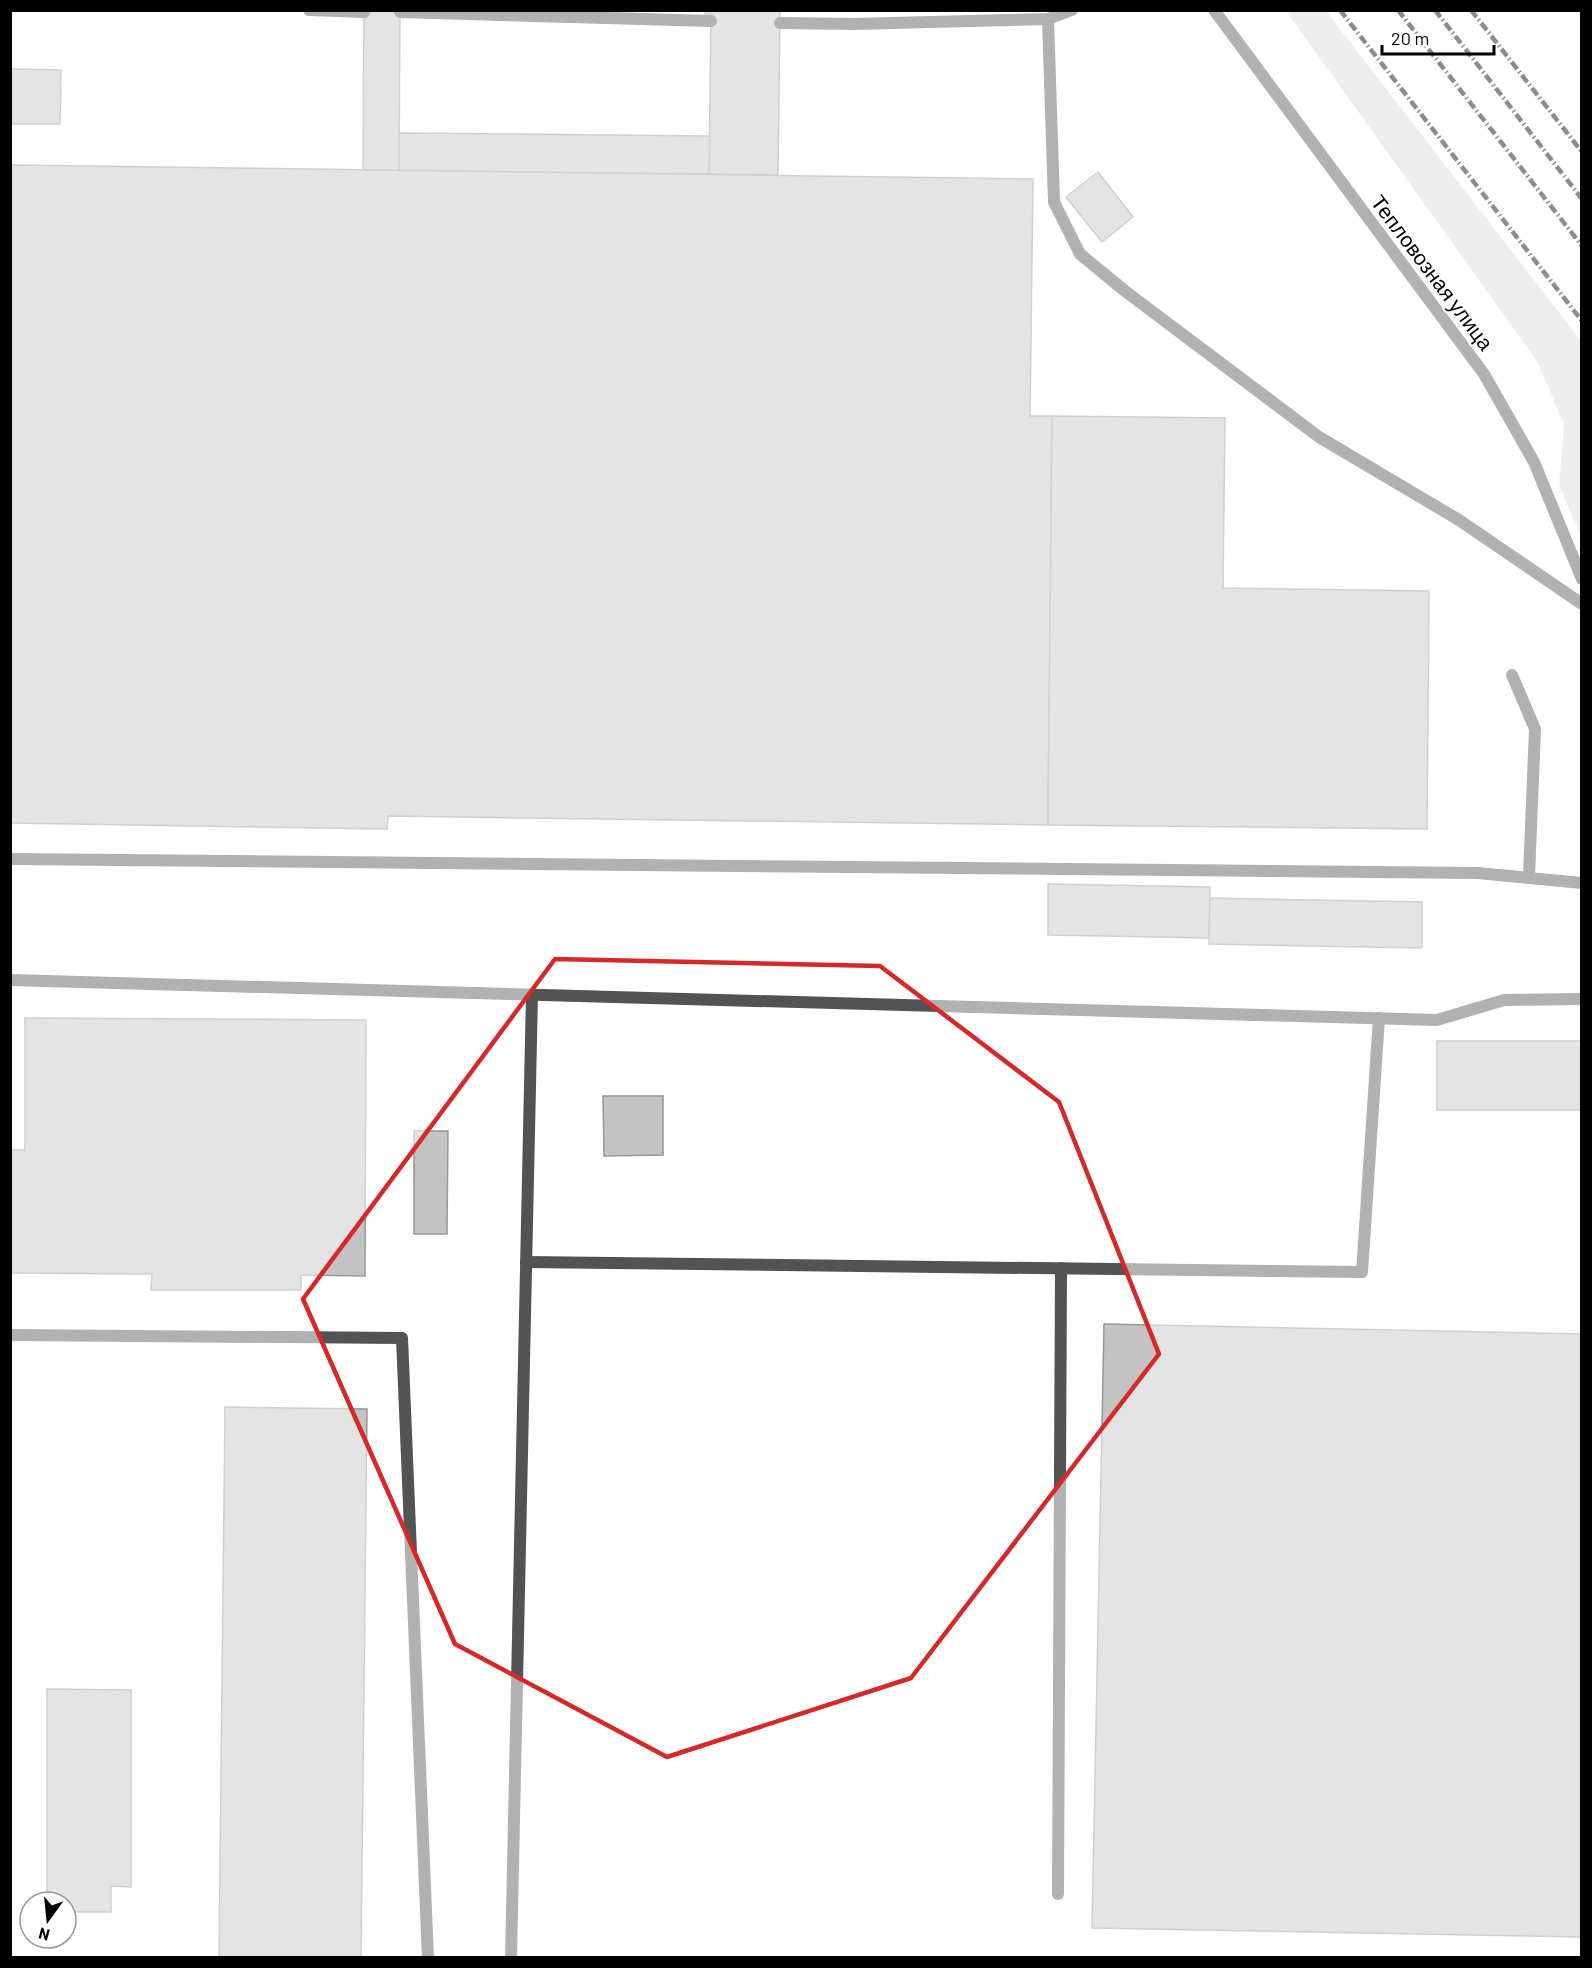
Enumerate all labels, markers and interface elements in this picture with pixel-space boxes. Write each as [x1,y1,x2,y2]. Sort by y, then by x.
scale bar [1382,18,1494,56]
text: 20 m [1391,27,1429,49]
street label: Тепловозная улица [1367,190,1500,355]
north arrow [18,1890,78,1950]
text: N [36,1924,52,1946]

